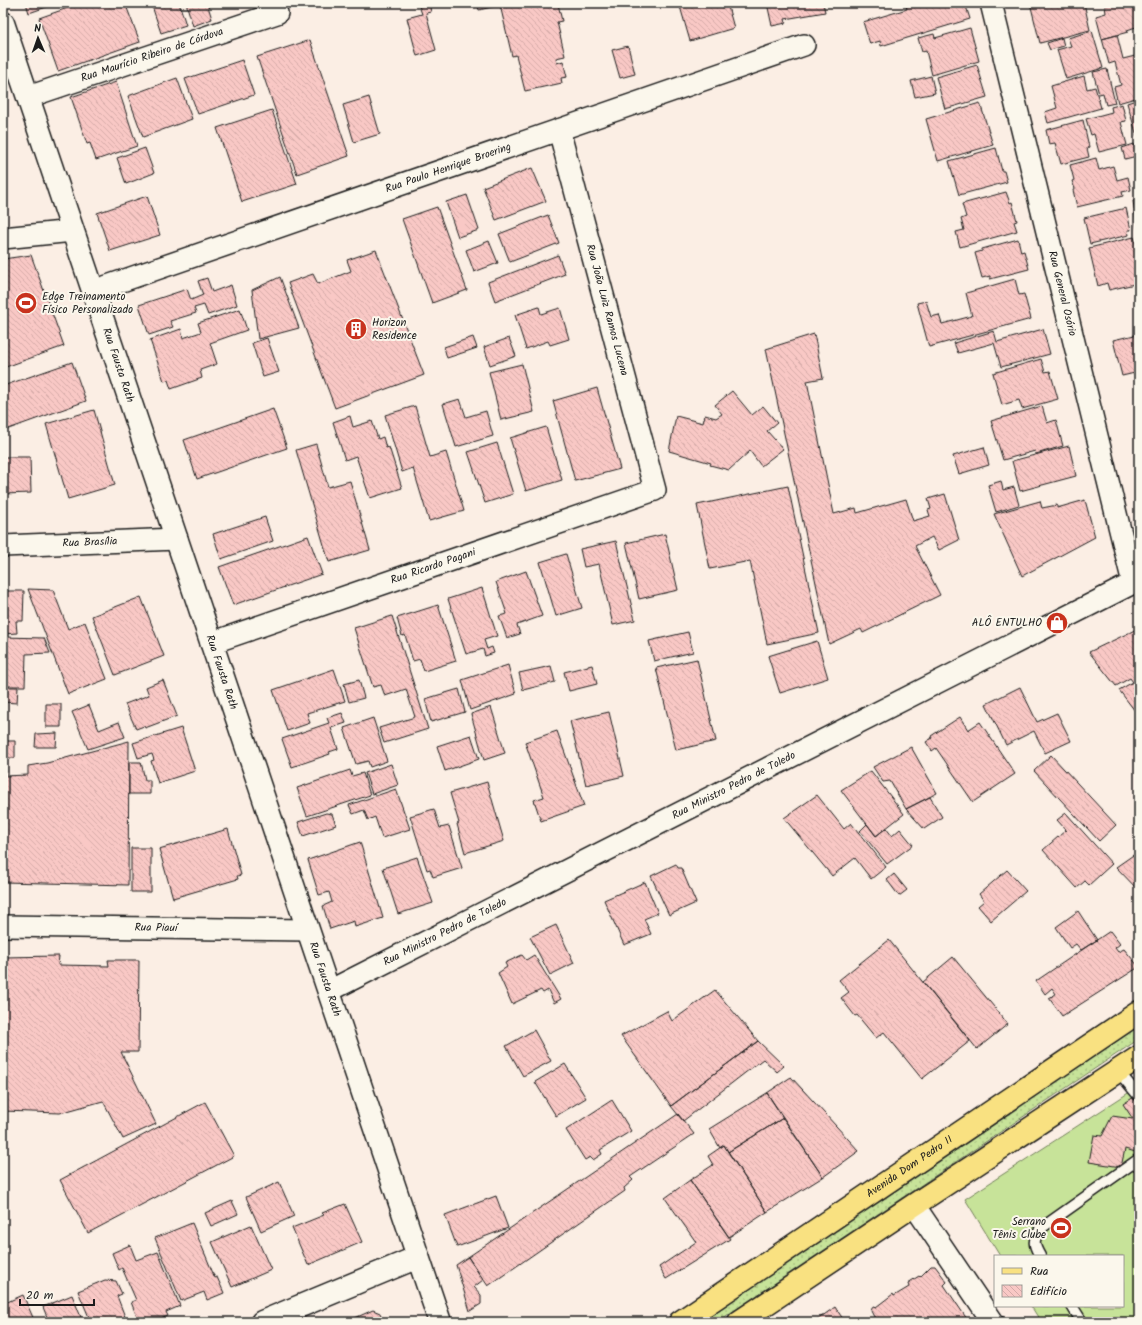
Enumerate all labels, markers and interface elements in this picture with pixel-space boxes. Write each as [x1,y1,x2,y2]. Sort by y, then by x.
north arrow [18,18,58,58]
text: N [34,20,42,38]
street label: Rua Maurício Ribeiro de Córdova [78,23,226,88]
street label: Rua Paulo Henrique Broering [383,138,514,198]
street label: Rua João Luiz Ramos Lucena [581,242,633,378]
street label: Rua General Osório [1043,249,1081,338]
place label: Edge Treinamento Físico Personalizado [42,288,133,319]
sports icon: Edge Treinamento Físico Personalizado [13,290,39,316]
place label: Horizon Residence [372,314,417,345]
building icon: Horizon Residence [343,316,369,342]
street label: Rua Fausta Rath [97,325,139,405]
street label: Rua Brasília [62,532,118,553]
street label: Rua Ricardo Pagani [388,543,479,589]
shop icon: ALÔ ENTULHO [1044,610,1070,636]
place label: ALÔ ENTULHO [972,614,1042,632]
street label: Rua Fausta Rath [200,632,242,712]
street label: Rua Ministro Pedro de Toledo [669,747,799,824]
street label: Rua Ministro Pedro de Toledo [380,893,510,971]
street label: Rua Piauí [134,919,180,937]
street label: Rua Fausta Rath [304,940,346,1019]
street label: Avenida Dom Pedro II [862,1131,957,1203]
place label: Serrano Tênis Clube [992,1213,1046,1244]
sports icon: Serrano Tênis Clube [1048,1215,1074,1241]
legend [994,1255,1124,1307]
text: Rua [1030,1262,1049,1281]
scale bar [20,1281,94,1307]
text: Edifício [1030,1282,1067,1301]
text: 20 m [26,1286,54,1305]

